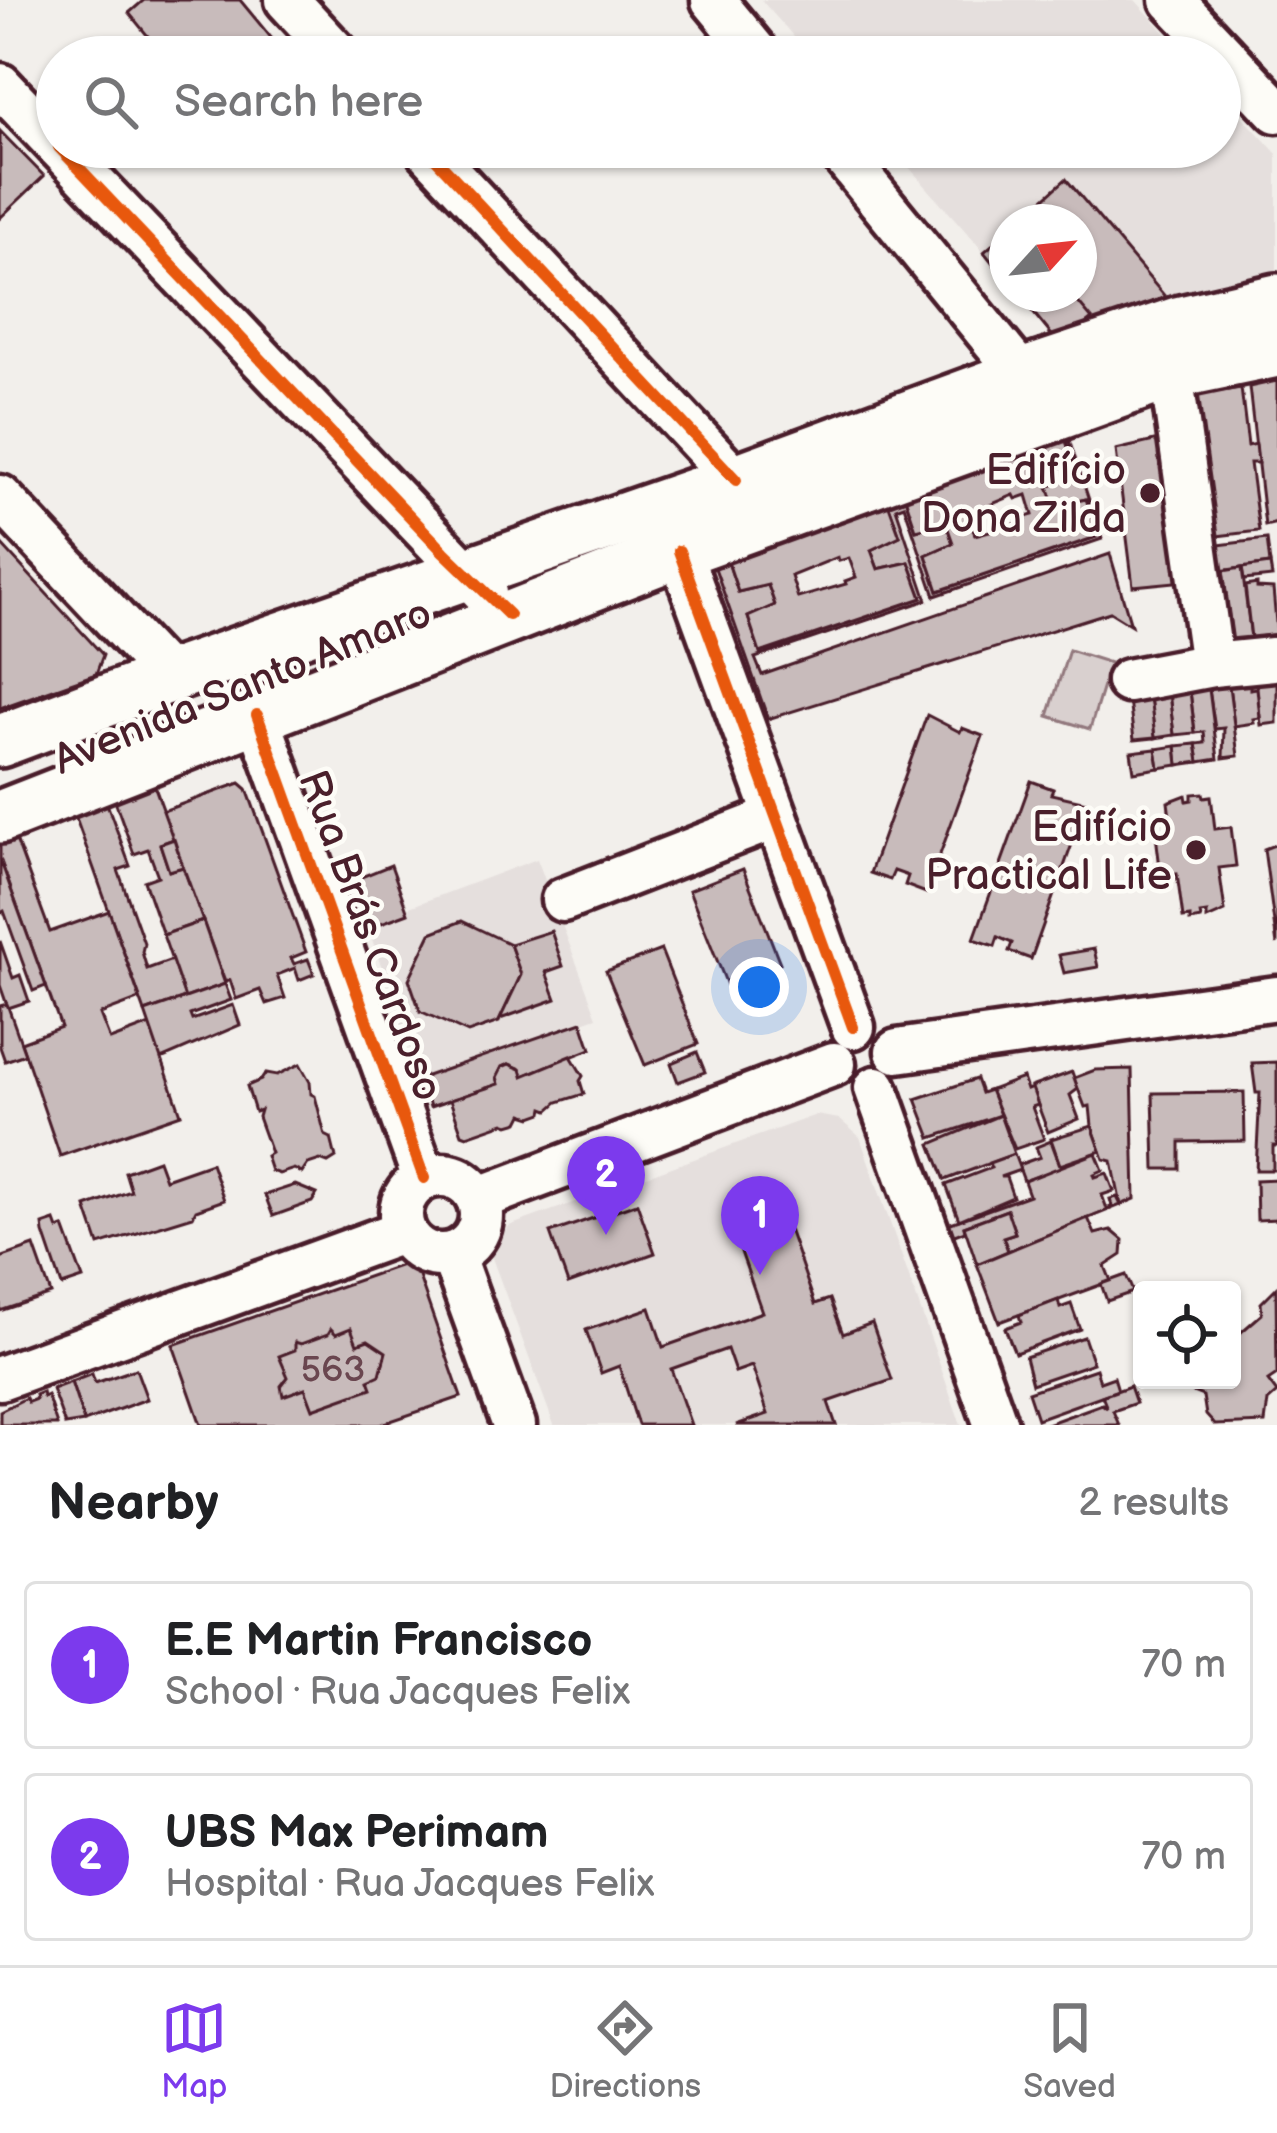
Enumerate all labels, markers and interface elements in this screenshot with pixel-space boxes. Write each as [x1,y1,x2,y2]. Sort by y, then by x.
search box [36,36,1241,168]
icon: search [78,69,144,135]
text: Search here [174,75,423,130]
north arrow [989,204,1097,312]
place label: Edifício Dona Zilda [921,446,1126,545]
marker: Edifício Dona Zilda [1137,480,1163,506]
street label: Avenida Santo Amaro [47,588,439,786]
street label: Rua Brás Cardoso [286,764,453,1108]
place label: Edifício Practical Life [925,803,1172,902]
marker: Edifício Practical Life [1183,837,1209,863]
your location [729,957,789,1017]
pin: 2 [567,1136,645,1235]
pin: 1 [721,1176,799,1275]
map controls [1133,1281,1241,1389]
button: locate [1133,1281,1241,1389]
house number: 563 [301,1349,365,1392]
text: Nearby [48,1473,219,1534]
text: 2 results [1078,1480,1229,1527]
text: E.E Martin Francisco [165,1614,592,1669]
text: 1 [82,1642,98,1689]
text: 70 m [1141,1642,1226,1689]
text: School · Rua Jacques Felix [165,1669,630,1716]
text: UBS Max Perimam [165,1806,548,1861]
text: 2 [78,1834,102,1881]
text: 70 m [1141,1834,1226,1881]
text: Hospital · Rua Jacques Felix [165,1861,655,1908]
tab: Map [161,1995,227,2107]
tab: Directions [550,1995,701,2107]
tab: Saved [1023,1995,1116,2107]

